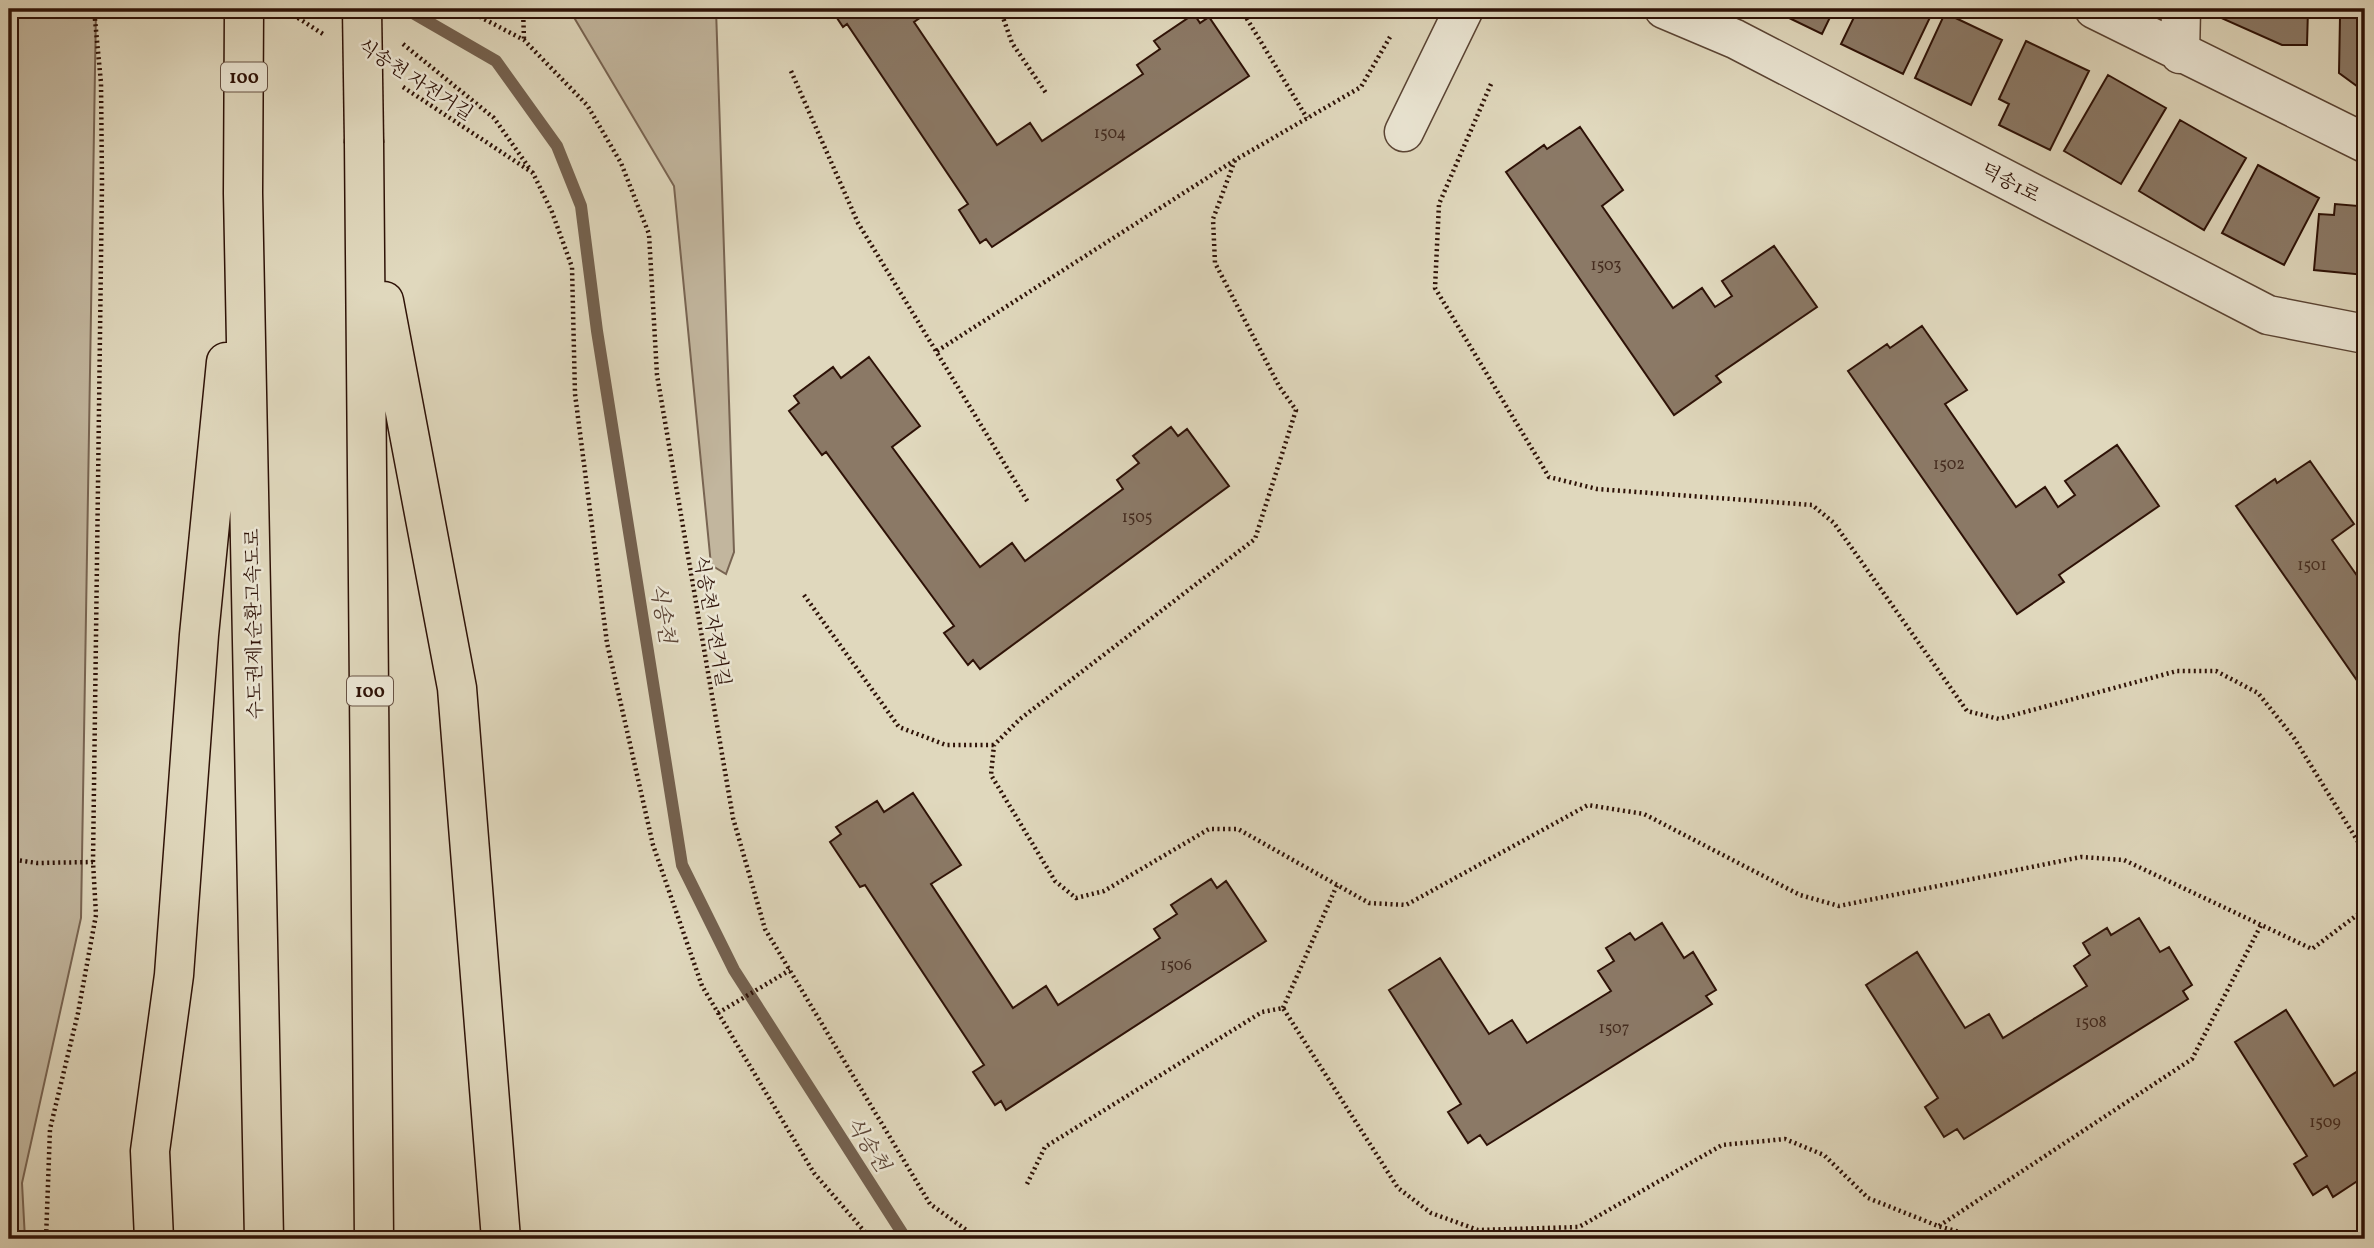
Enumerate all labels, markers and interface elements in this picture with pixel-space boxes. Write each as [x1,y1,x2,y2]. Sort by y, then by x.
street label: 식송천 자전거길 [352,34,477,128]
road number: 100 [221,62,267,92]
house number: 1504 [1094,123,1126,145]
street label: 덕송1로 [1976,158,2044,210]
house number: 1503 [1591,255,1622,277]
house number: 1502 [1933,454,1965,476]
house number: 1505 [1122,507,1152,529]
street label: 수도권제1순환고속도로 [240,528,270,720]
street label: 식송천 자전거길 [687,554,735,689]
house number: 1501 [2297,555,2327,577]
water label: 식송천 [642,581,681,647]
road number: 100 [347,676,393,706]
house number: 1506 [1160,955,1192,977]
house number: 1508 [2075,1012,2107,1034]
house number: 1507 [1599,1018,1630,1040]
water label: 식송천 [838,1111,896,1180]
house number: 1509 [2309,1112,2341,1134]

